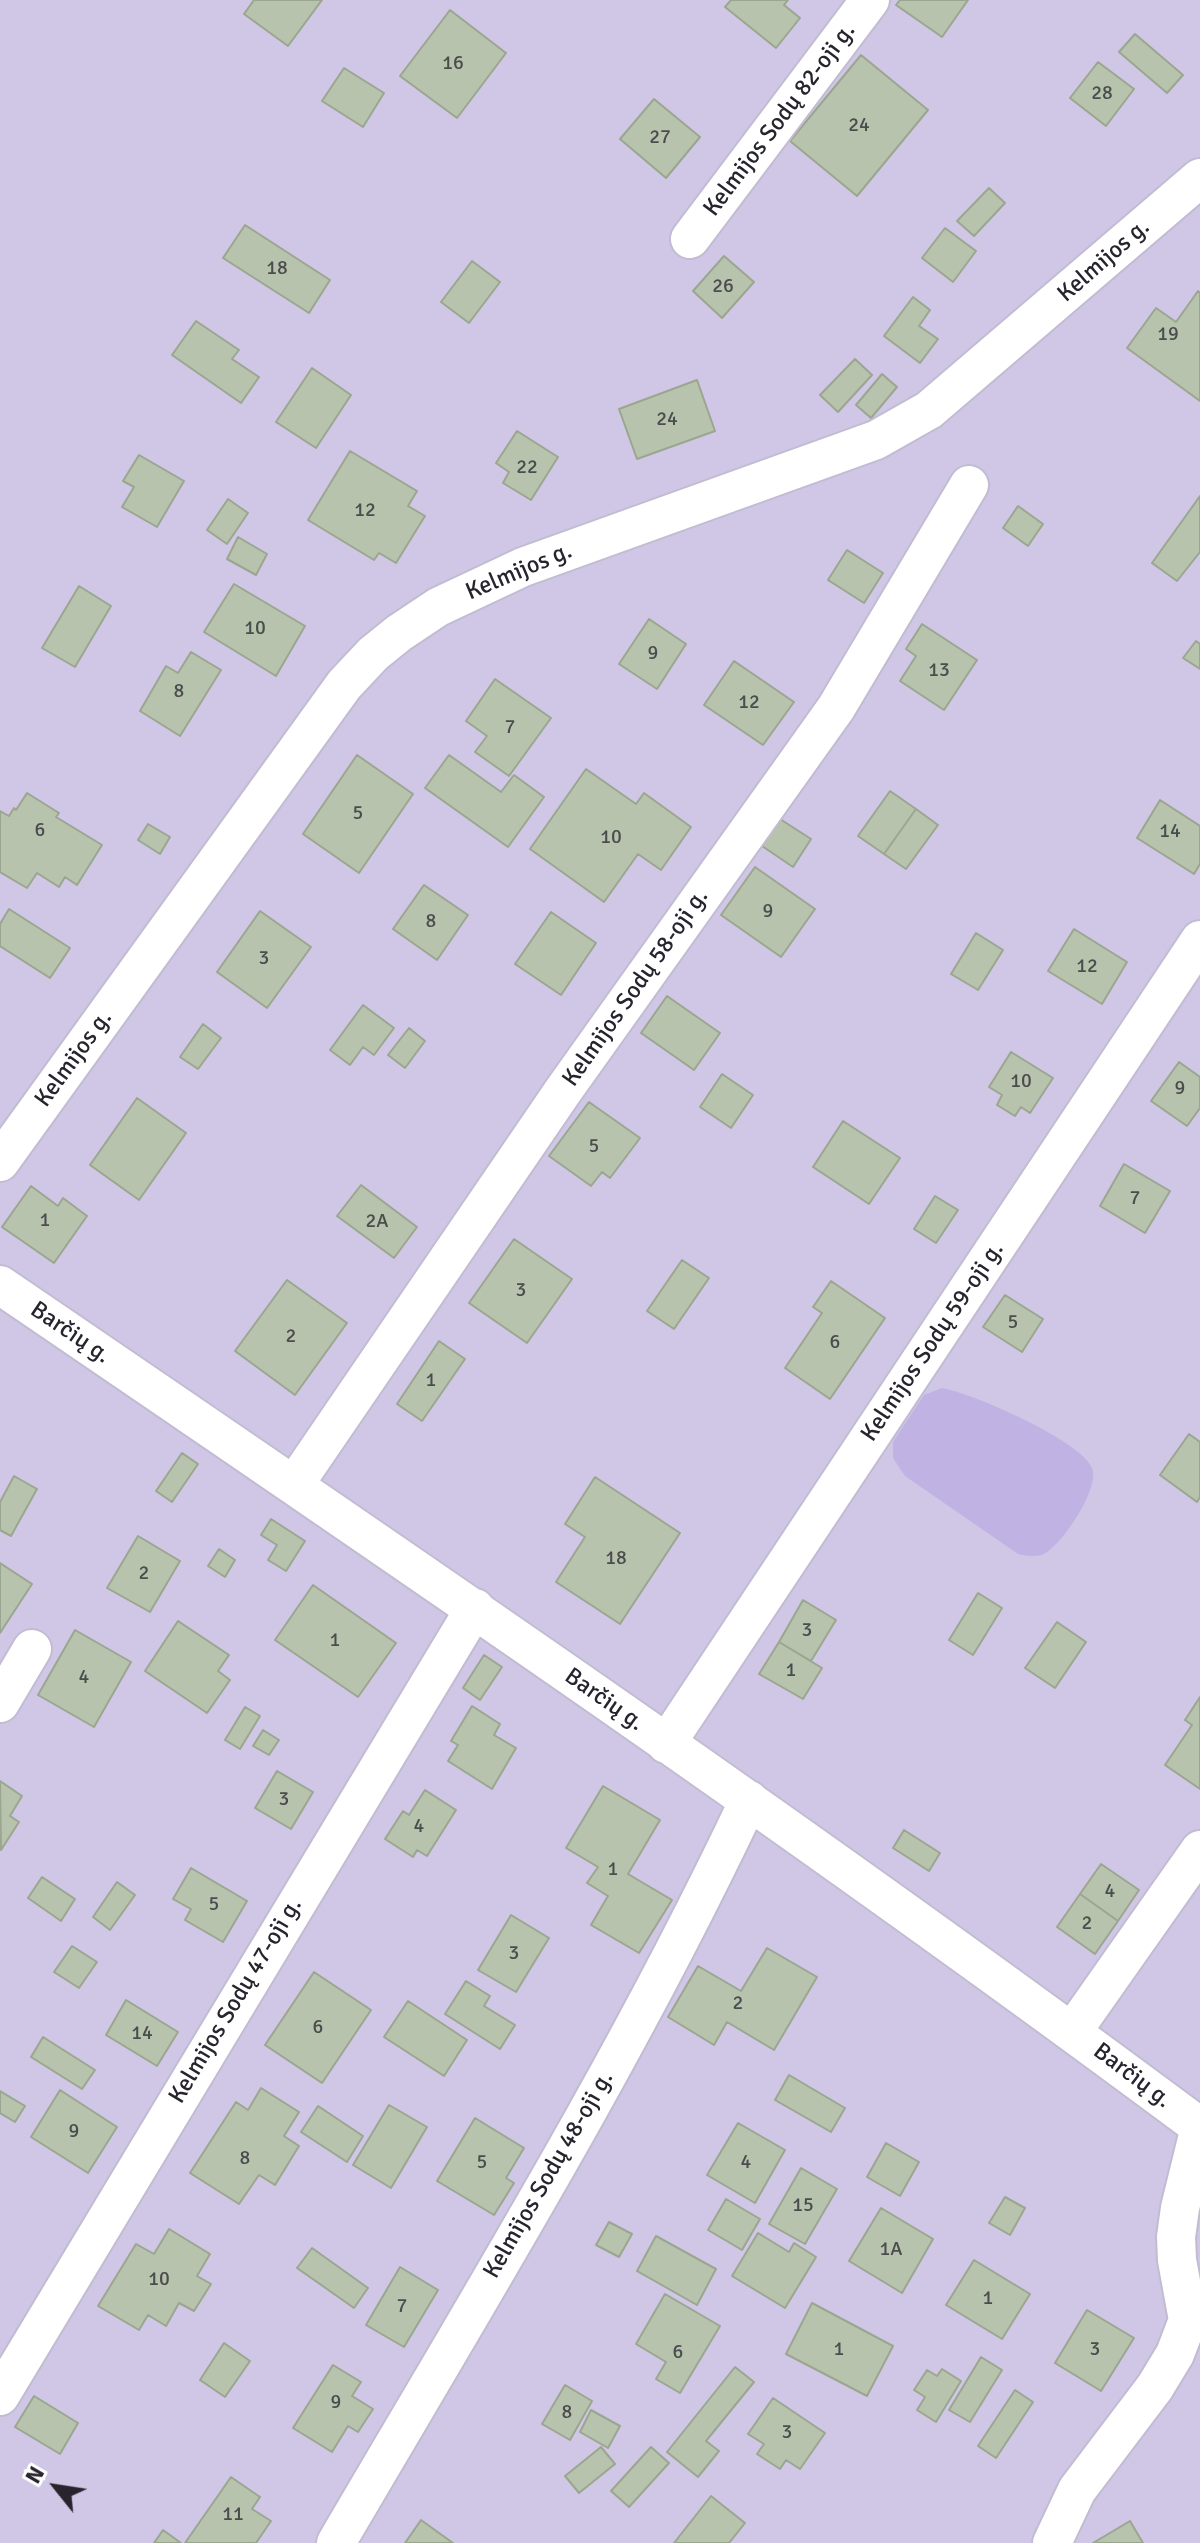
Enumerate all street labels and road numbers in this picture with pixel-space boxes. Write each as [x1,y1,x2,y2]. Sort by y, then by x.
street label: Kelmijos Sodų 82-oji g. [698,18,862,222]
street label: Kelmijos g. [1052,213,1156,309]
street label: Kelmijos g. [462,537,576,607]
street label: Kelmijos Sodų 58-oji g. [557,884,715,1092]
street label: Kelmijos g. [29,1005,119,1113]
street label: Kelmijos Sodų 59-oji g. [855,1237,1011,1447]
street label: Barčių g. [24,1296,116,1370]
street label: Barčių g. [559,1662,649,1738]
street label: Kelmijos Sodų 47-oji g. [163,1893,309,2109]
street label: Barčių g. [1087,2037,1177,2115]
street label: Kelmijos Sodų 48-oji g. [478,2066,620,2284]

